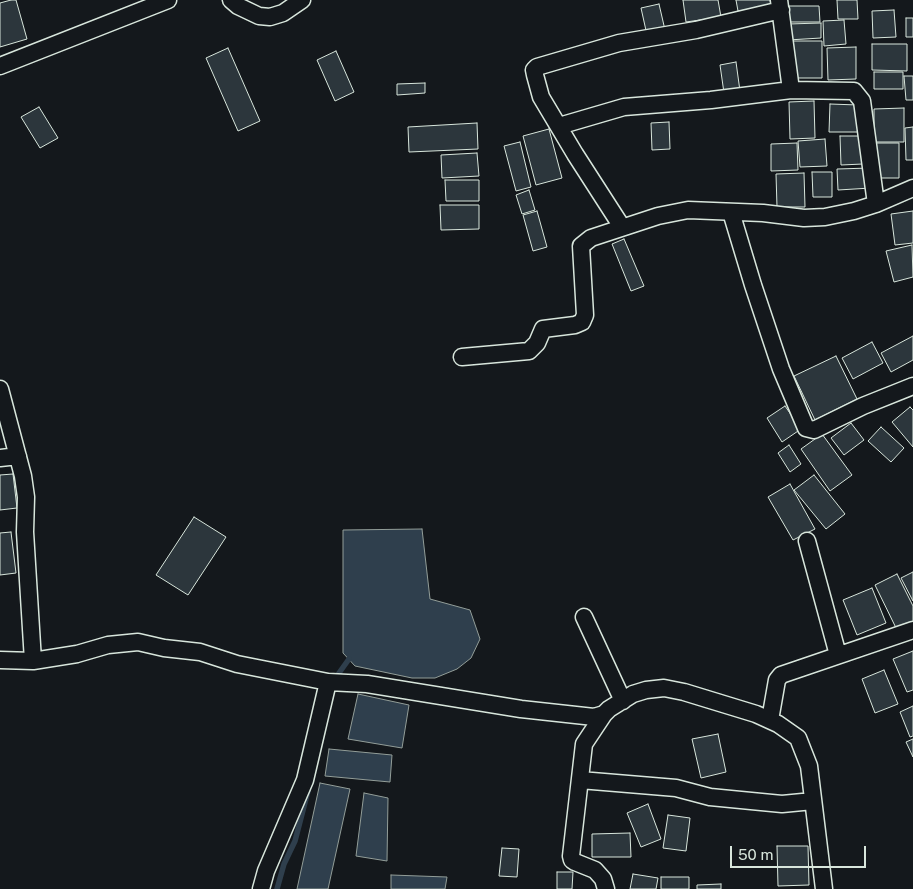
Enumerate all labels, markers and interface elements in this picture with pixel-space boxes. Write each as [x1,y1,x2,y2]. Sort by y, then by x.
scale bar [733,836,869,868]
text: 50 m [738,846,773,863]

